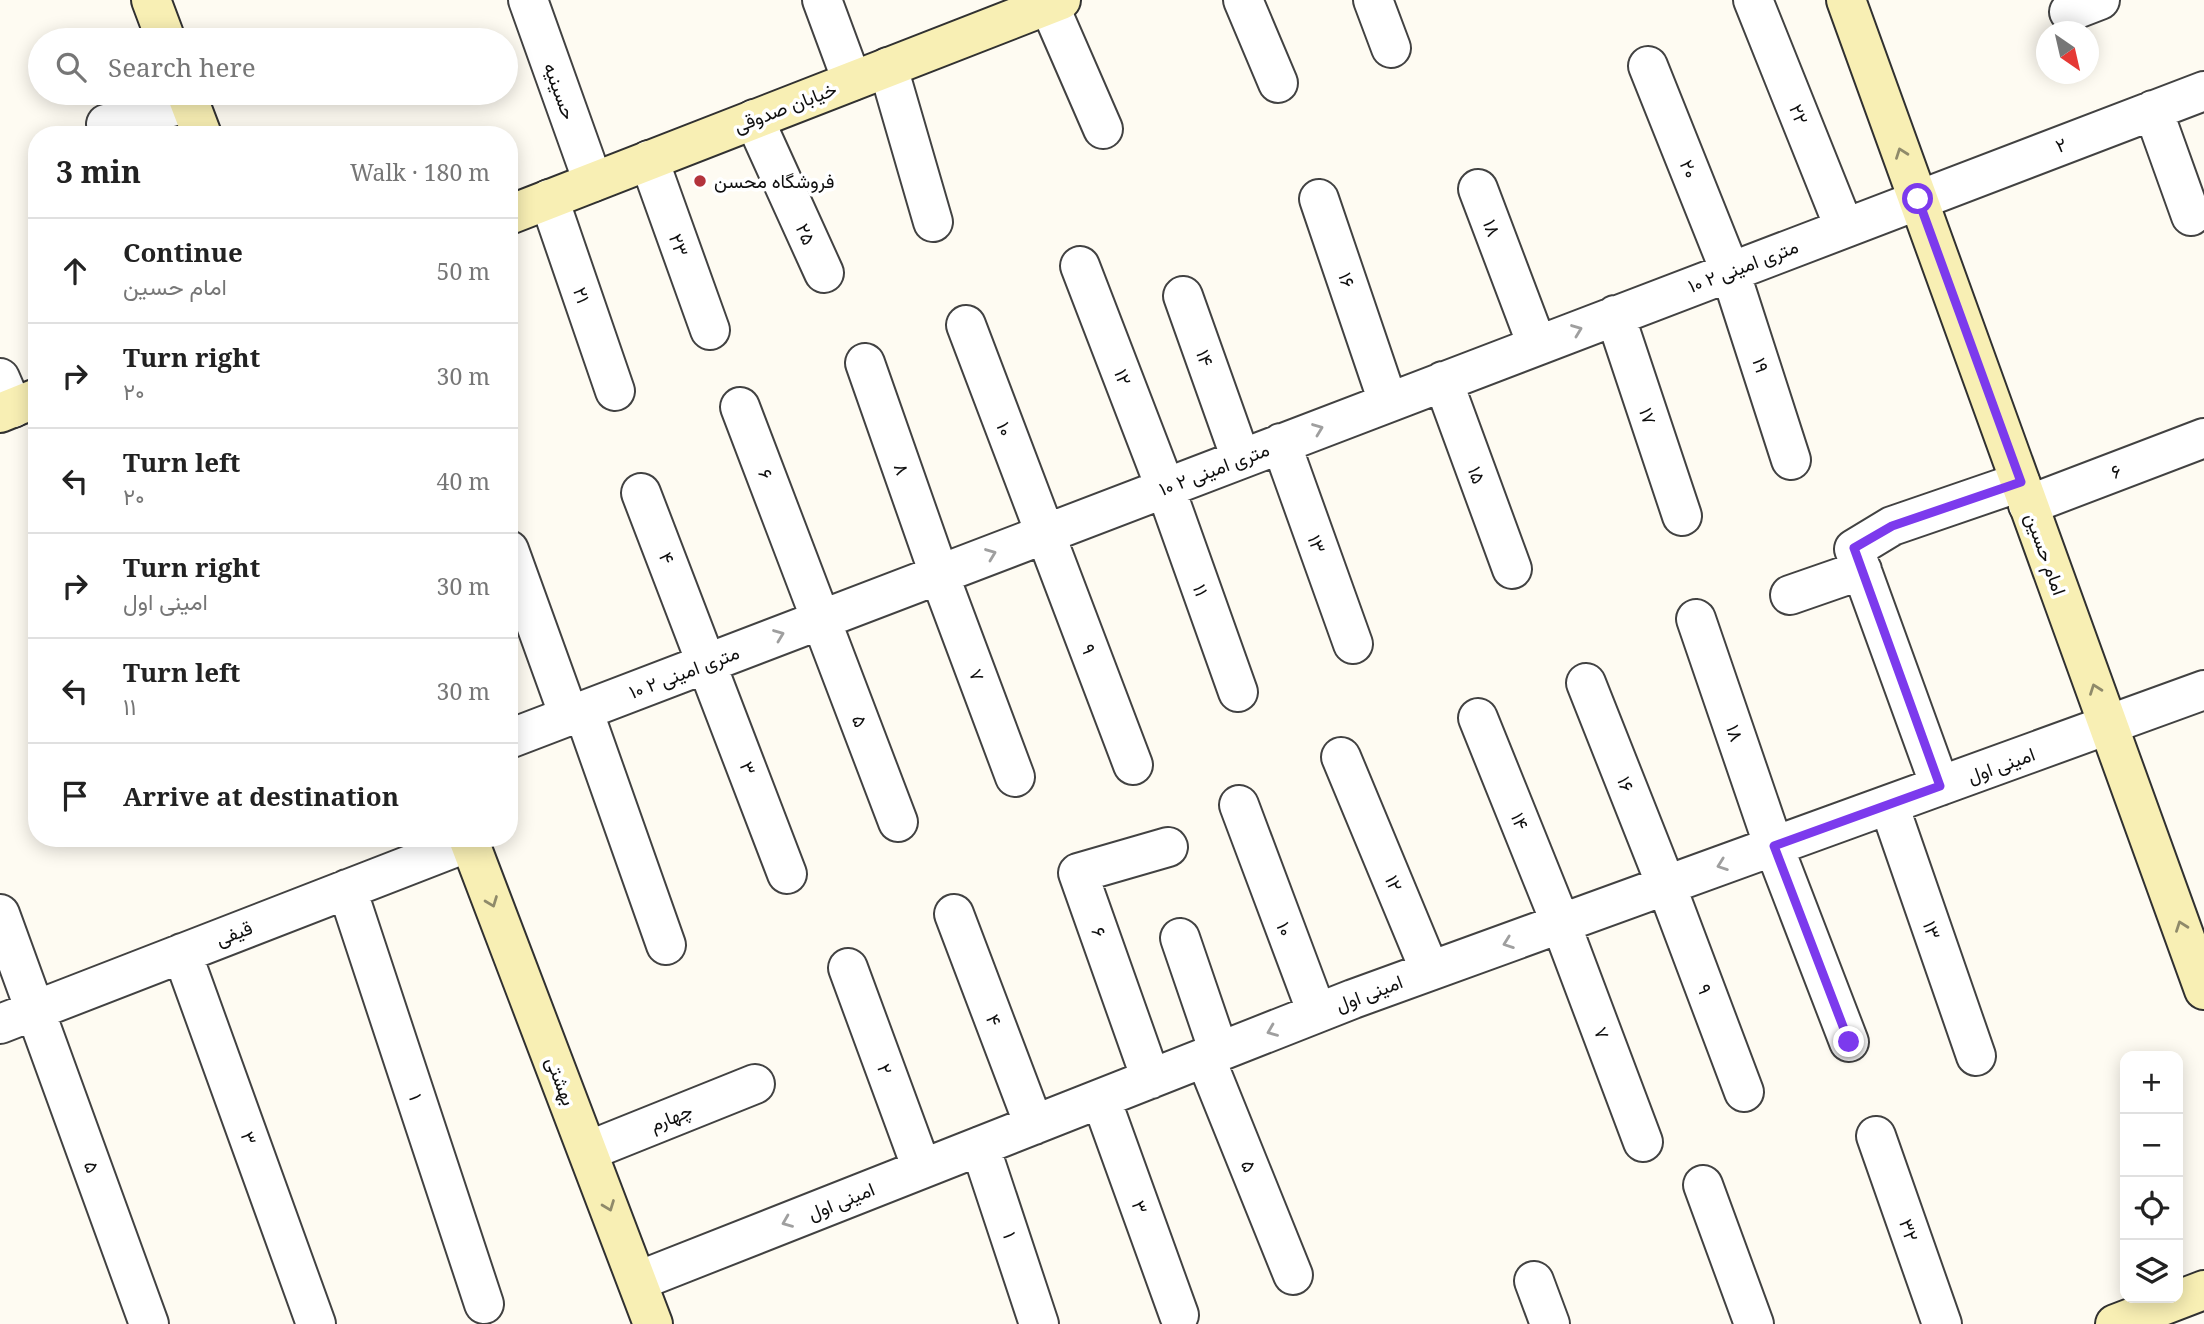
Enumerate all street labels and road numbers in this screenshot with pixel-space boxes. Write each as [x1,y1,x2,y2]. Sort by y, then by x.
street label: حسینیه [538,59,582,123]
street label: خیابان صدوقی [730,75,840,139]
street label: ۲۲ [1783,100,1815,128]
street label: ۲ [2052,131,2070,159]
street label: ۲۰ [1674,156,1704,182]
street label: ۱۸ [1477,216,1507,240]
street label: ۲۵ [790,219,822,249]
street label: ۲۳ [663,230,695,260]
street label: ۱۰ متری امینی ۲ [1684,233,1802,299]
street label: ۱۶ [1332,269,1362,291]
street label: ۲۱ [567,283,597,307]
street label: ۱۴ [1190,346,1220,370]
street label: ۱۹ [1746,354,1776,376]
street label: ۱۲ [1108,365,1138,389]
street label: ۱۷ [1633,404,1663,428]
street label: ۱۰ [990,418,1020,440]
street label: ۱۰ متری امینی ۲ [1155,436,1273,502]
street label: ۶ [2107,457,2125,485]
street label: ۸ [888,459,916,479]
street label: ۱۵ [1462,463,1492,487]
street label: ۶ [752,465,780,483]
street label: امام حسین [2019,509,2073,599]
street label: ۱۳ [1302,531,1332,557]
street label: ۴ [653,548,681,568]
street label: ۱۱ [1187,580,1215,600]
street label: ۱۰ متری امینی ۲ [625,639,743,705]
street label: ۹ [1075,640,1103,658]
street label: ۷ [963,665,991,685]
street label: ۵ [846,711,874,731]
street label: ۱۸ [1720,721,1750,745]
street label: امینی اول [1964,741,2038,789]
street label: ۳ [734,757,762,779]
street label: ۱۶ [1611,772,1641,796]
street label: ۱۴ [1505,809,1535,834]
street label: ۱۲ [1379,871,1409,895]
street label: قیفی [212,914,256,952]
street label: ۱۳ [1917,917,1947,943]
street label: ۱۰ [1270,918,1300,940]
street label: ۶ [1085,923,1113,941]
street label: امینی اول [1332,968,1406,1018]
street label: ۹ [1691,980,1719,998]
street label: ۴ [980,1010,1008,1030]
street label: ۷ [1588,1023,1616,1043]
street label: بهشتی [540,1053,582,1109]
street label: ۲ [871,1060,899,1078]
street label: ۱ [403,1090,429,1104]
street label: چهارم [646,1097,696,1138]
street label: ۳ [235,1128,263,1148]
street label: ۵ [1235,1156,1263,1176]
street label: ۵ [78,1157,106,1177]
street label: امینی اول [804,1176,878,1226]
street label: ۳ [1126,1197,1154,1217]
street label: ۳۲ [1893,1215,1925,1245]
street label: ۱ [997,1228,1023,1242]

